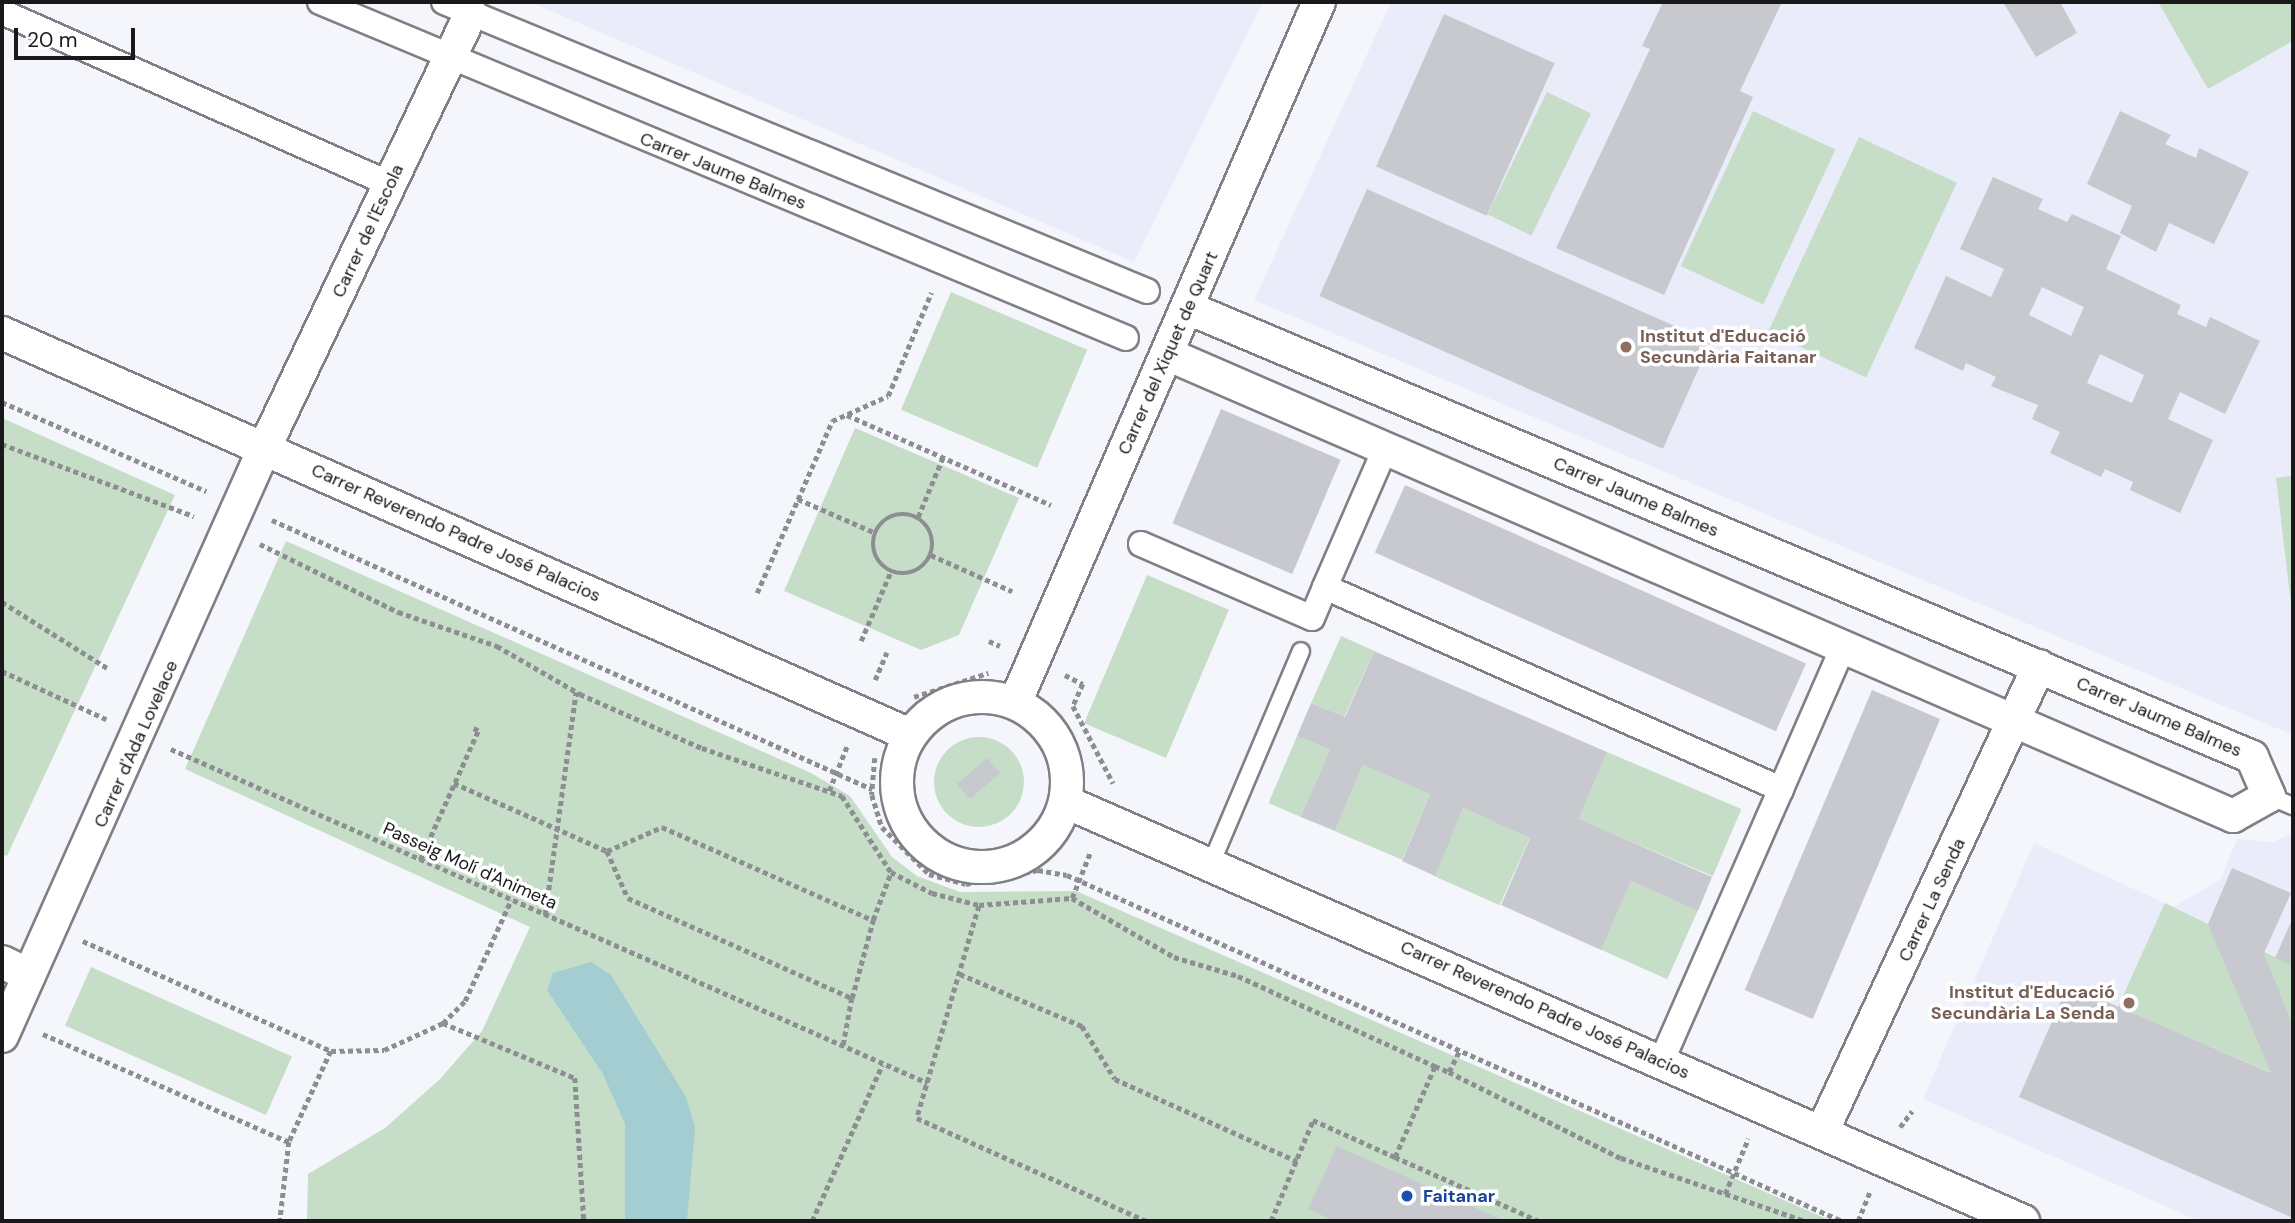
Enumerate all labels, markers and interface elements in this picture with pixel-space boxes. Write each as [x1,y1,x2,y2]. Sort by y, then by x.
scale bar [18,14,138,58]
text: 20 m [27,26,78,54]
street label: Carrer Jaume Balmes [637,128,809,214]
street label: Carrer de l'Escola [328,161,408,301]
street label: Carrer del Xiquet de Quart [1113,248,1223,458]
place label: Institut d'Educació Secundària Faitanar [1640,326,1816,368]
marker: Institut d'Educació Secundària Faitanar [1618,339,1634,355]
street label: Carrer Jaume Balmes [1550,452,1722,542]
street label: Carrer Reverendo Padre José Palacios [308,459,604,607]
street label: Carrer d'Ada Lovelace [89,657,183,831]
street label: Carrer Jaume Balmes [2073,672,2245,762]
street label: Passeig Molí d'Animeta [380,818,560,914]
street label: Carrer La Senda [1894,835,1970,965]
street label: Carrer Reverendo Padre José Palacios [1397,936,1693,1084]
place label: Institut d'Educació Secundària La Senda [1931,982,2115,1024]
marker: Institut d'Educació Secundària La Senda [2121,995,2137,1011]
place label: Faitanar [1423,1185,1495,1207]
marker: Faitanar [1397,1186,1417,1206]

